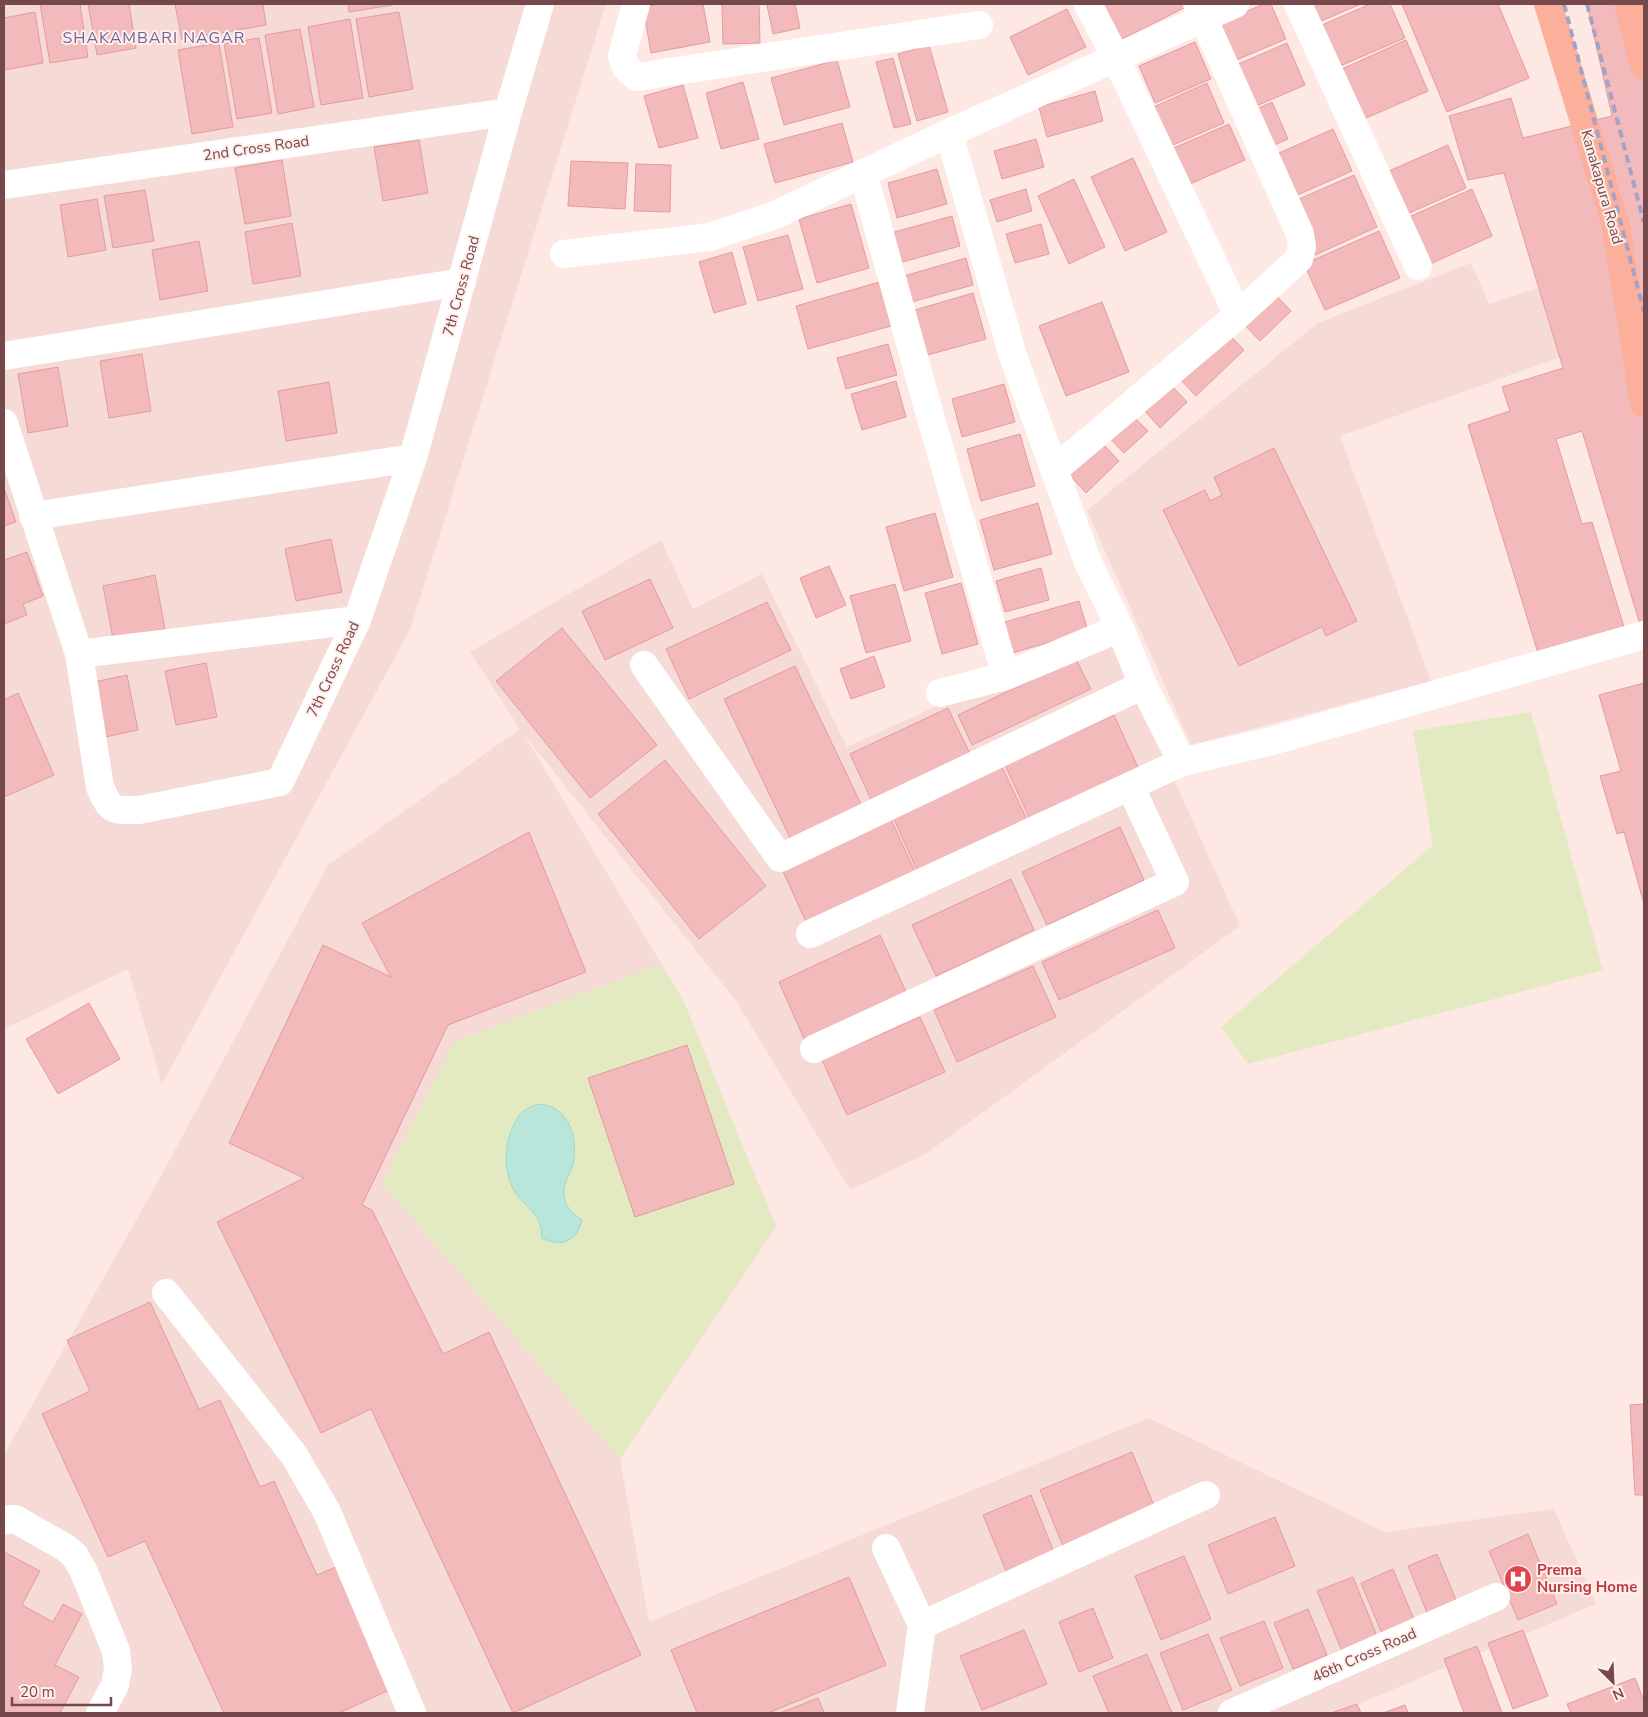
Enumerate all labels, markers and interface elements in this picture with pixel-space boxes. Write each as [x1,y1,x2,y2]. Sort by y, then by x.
district label: SHAKAMBARI NAGAR [62,27,246,49]
street label: Kanakapura Road [1576,127,1628,247]
street label: 2nd Cross Road [202,131,310,165]
street label: 7th Cross Road [438,233,484,339]
street label: 7th Cross Road [302,618,364,720]
place label: Prema Nursing Home [1537,1560,1637,1597]
hospital icon: Prema Nursing Home [1503,1564,1533,1594]
street label: 46th Cross Road [1309,1623,1419,1687]
north arrow [1588,1657,1638,1707]
scale bar [12,1674,111,1706]
text: 20 m [20,1682,55,1702]
text: N [1609,1683,1627,1704]

